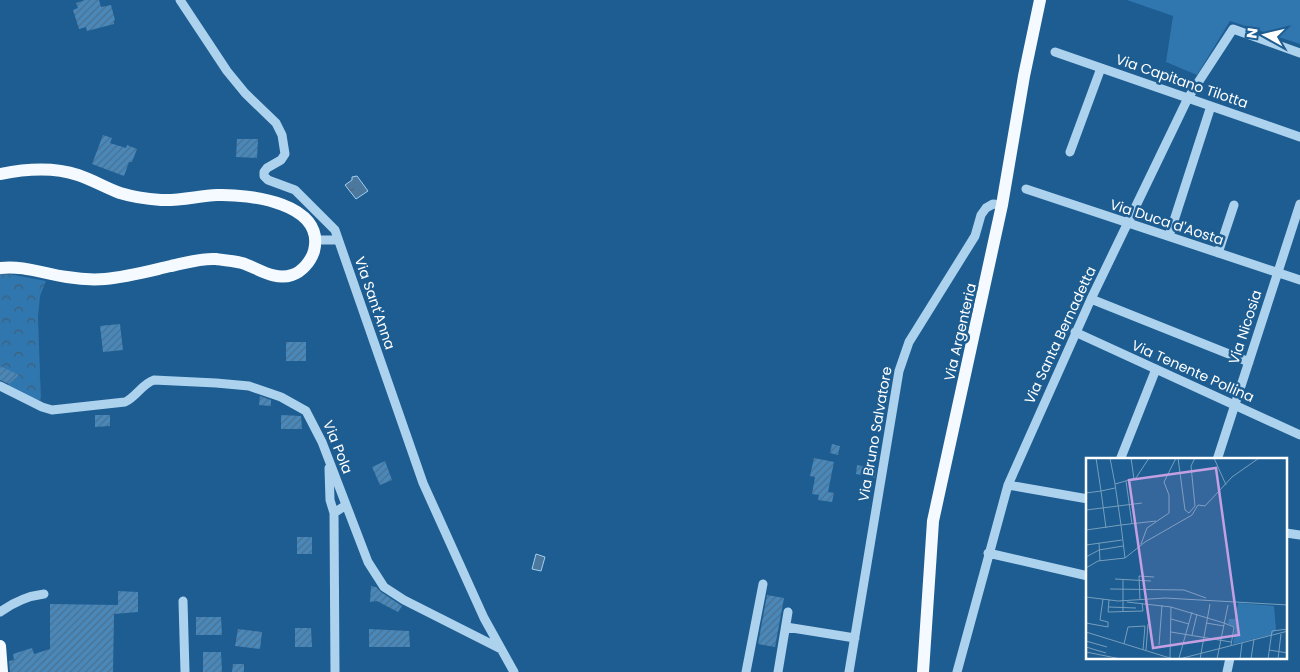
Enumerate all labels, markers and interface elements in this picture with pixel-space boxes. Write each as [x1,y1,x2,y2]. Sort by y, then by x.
north arrow [1240,10,1290,60]
text: N [1241,27,1263,40]
street label: Via Capitano Tilotta [1113,49,1251,113]
street label: Via Duca d'Aosta [1108,194,1226,250]
street label: Via Sant'Anna [350,254,400,352]
street label: Via Santa Bernadetta [1019,263,1101,407]
street label: Via Argenteria [939,281,981,383]
street label: Via Nicosia [1224,287,1266,367]
street label: Via Tenente Pollina [1128,335,1258,407]
street label: Via Bruno Salvatore [853,365,897,503]
street label: Via Pola [318,417,358,477]
inset map [1086,458,1288,660]

